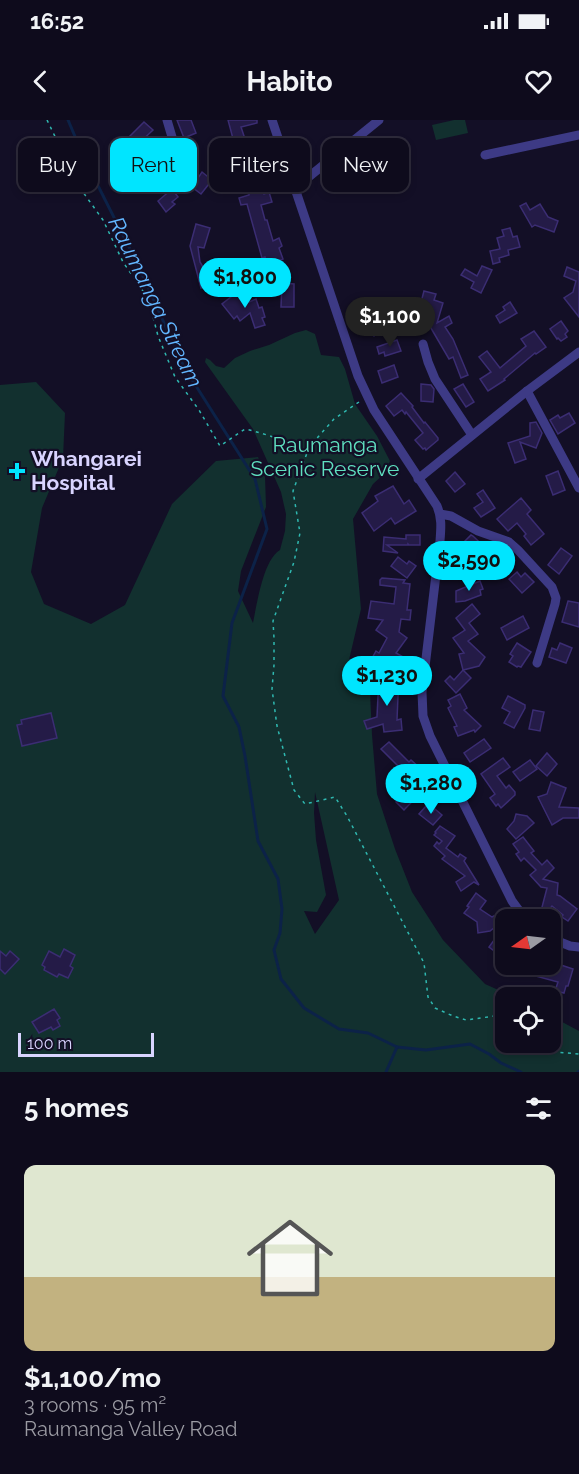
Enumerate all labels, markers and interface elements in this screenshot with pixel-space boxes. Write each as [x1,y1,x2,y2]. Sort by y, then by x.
text: 16:52 [30,8,84,34]
icon: back [24,65,57,98]
icon: heart [522,65,555,98]
text: Habito [247,66,333,97]
chip: Buy [18,138,98,192]
chip: Rent [110,138,197,192]
chip: Filters [209,138,310,192]
chip: New [322,138,409,192]
water label: Raumanga Stream [103,212,209,392]
pin: $1,800 [196,258,294,309]
text: $1,800 [213,265,277,289]
pin: $1,100 [341,297,439,348]
text: $1,100 [359,304,421,328]
park label: Raumanga Scenic Reserve [251,432,399,481]
place label: Whangarei Hospital [31,446,142,495]
marker: Whangarei Hospital [8,462,26,480]
pin: $2,590 [420,541,518,592]
text: $2,590 [437,548,501,572]
pin: $1,230 [338,656,436,707]
text: $1,230 [356,663,418,687]
pin: $1,280 [382,764,480,815]
text: $1,280 [400,771,462,795]
north arrow [495,909,561,975]
map controls [495,909,561,1053]
button: locate [495,987,561,1053]
scale bar [18,1030,154,1058]
text: 100 m [27,1034,72,1053]
icon: filters [522,1092,555,1125]
text: 5 homes [24,1093,129,1123]
icon: home [236,1204,344,1312]
text: $1,100/mo [24,1363,161,1393]
text: 3 rooms · 95 m² [24,1393,166,1417]
text: Raumanga Valley Road [24,1417,237,1441]

